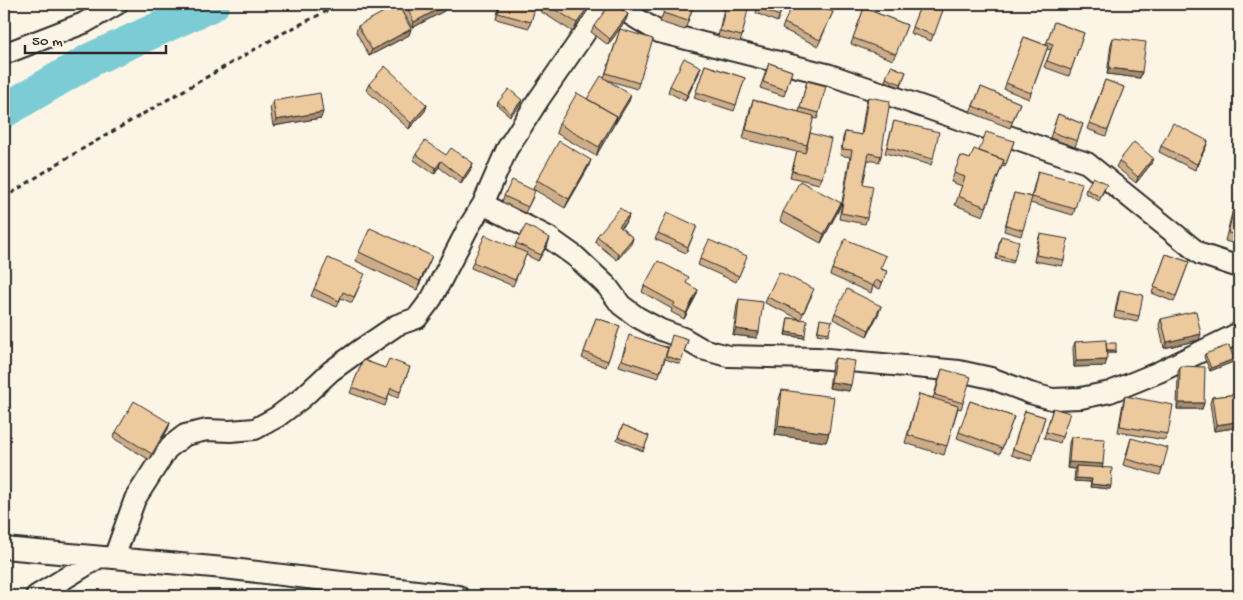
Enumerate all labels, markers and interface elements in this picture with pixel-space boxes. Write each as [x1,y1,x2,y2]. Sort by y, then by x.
scale bar [25,22,166,54]
text: 50 m [32,33,63,51]

